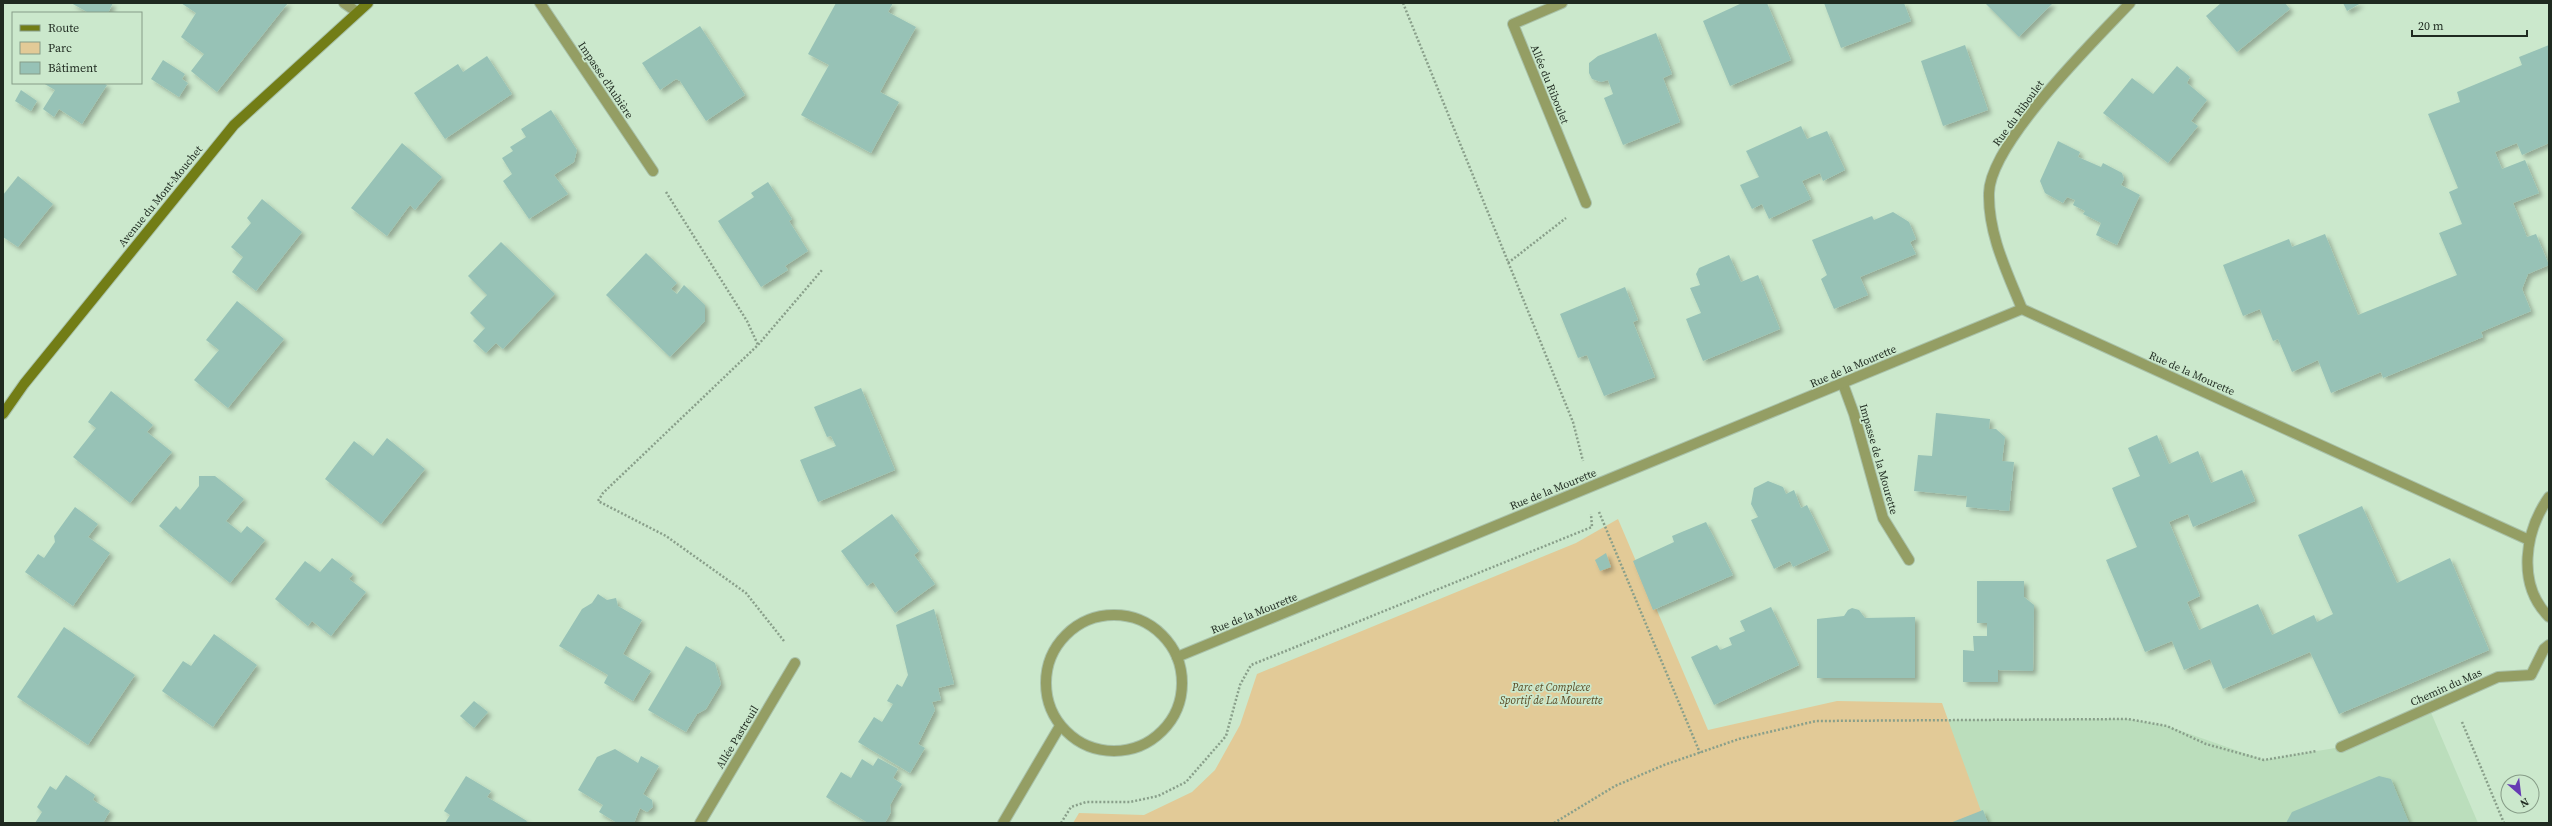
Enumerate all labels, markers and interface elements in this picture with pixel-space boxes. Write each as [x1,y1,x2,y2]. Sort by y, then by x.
legend [12,12,142,84]
scale bar [2412,12,2527,38]
text: 20 m [2418,18,2444,34]
text: Route [48,20,79,36]
street label: Impasse d'Aubière [574,39,637,122]
text: Parc [48,40,72,56]
street label: Allée du Riboulet [1527,42,1572,126]
text: Bâtiment [48,60,97,76]
street label: Rue du Riboulet [1989,77,2048,149]
street label: Avenue du Mont-Mouchet [115,142,206,250]
street label: Rue de la Mourette [1808,341,1899,391]
street label: Rue de la Mourette [2147,348,2237,399]
street label: Impasse de la Mourette [1856,402,1902,517]
street label: Rue de la Mourette [1508,465,1599,514]
street label: Rue de la Mourette [1209,589,1300,638]
street label: Chemin du Mas [2408,665,2485,710]
park label: Parc et Complexe Sportif de La Mourette [1500,680,1603,708]
street label: Allée Pastreuil [713,703,762,772]
north arrow [2500,774,2540,814]
text: N [2517,794,2532,811]

